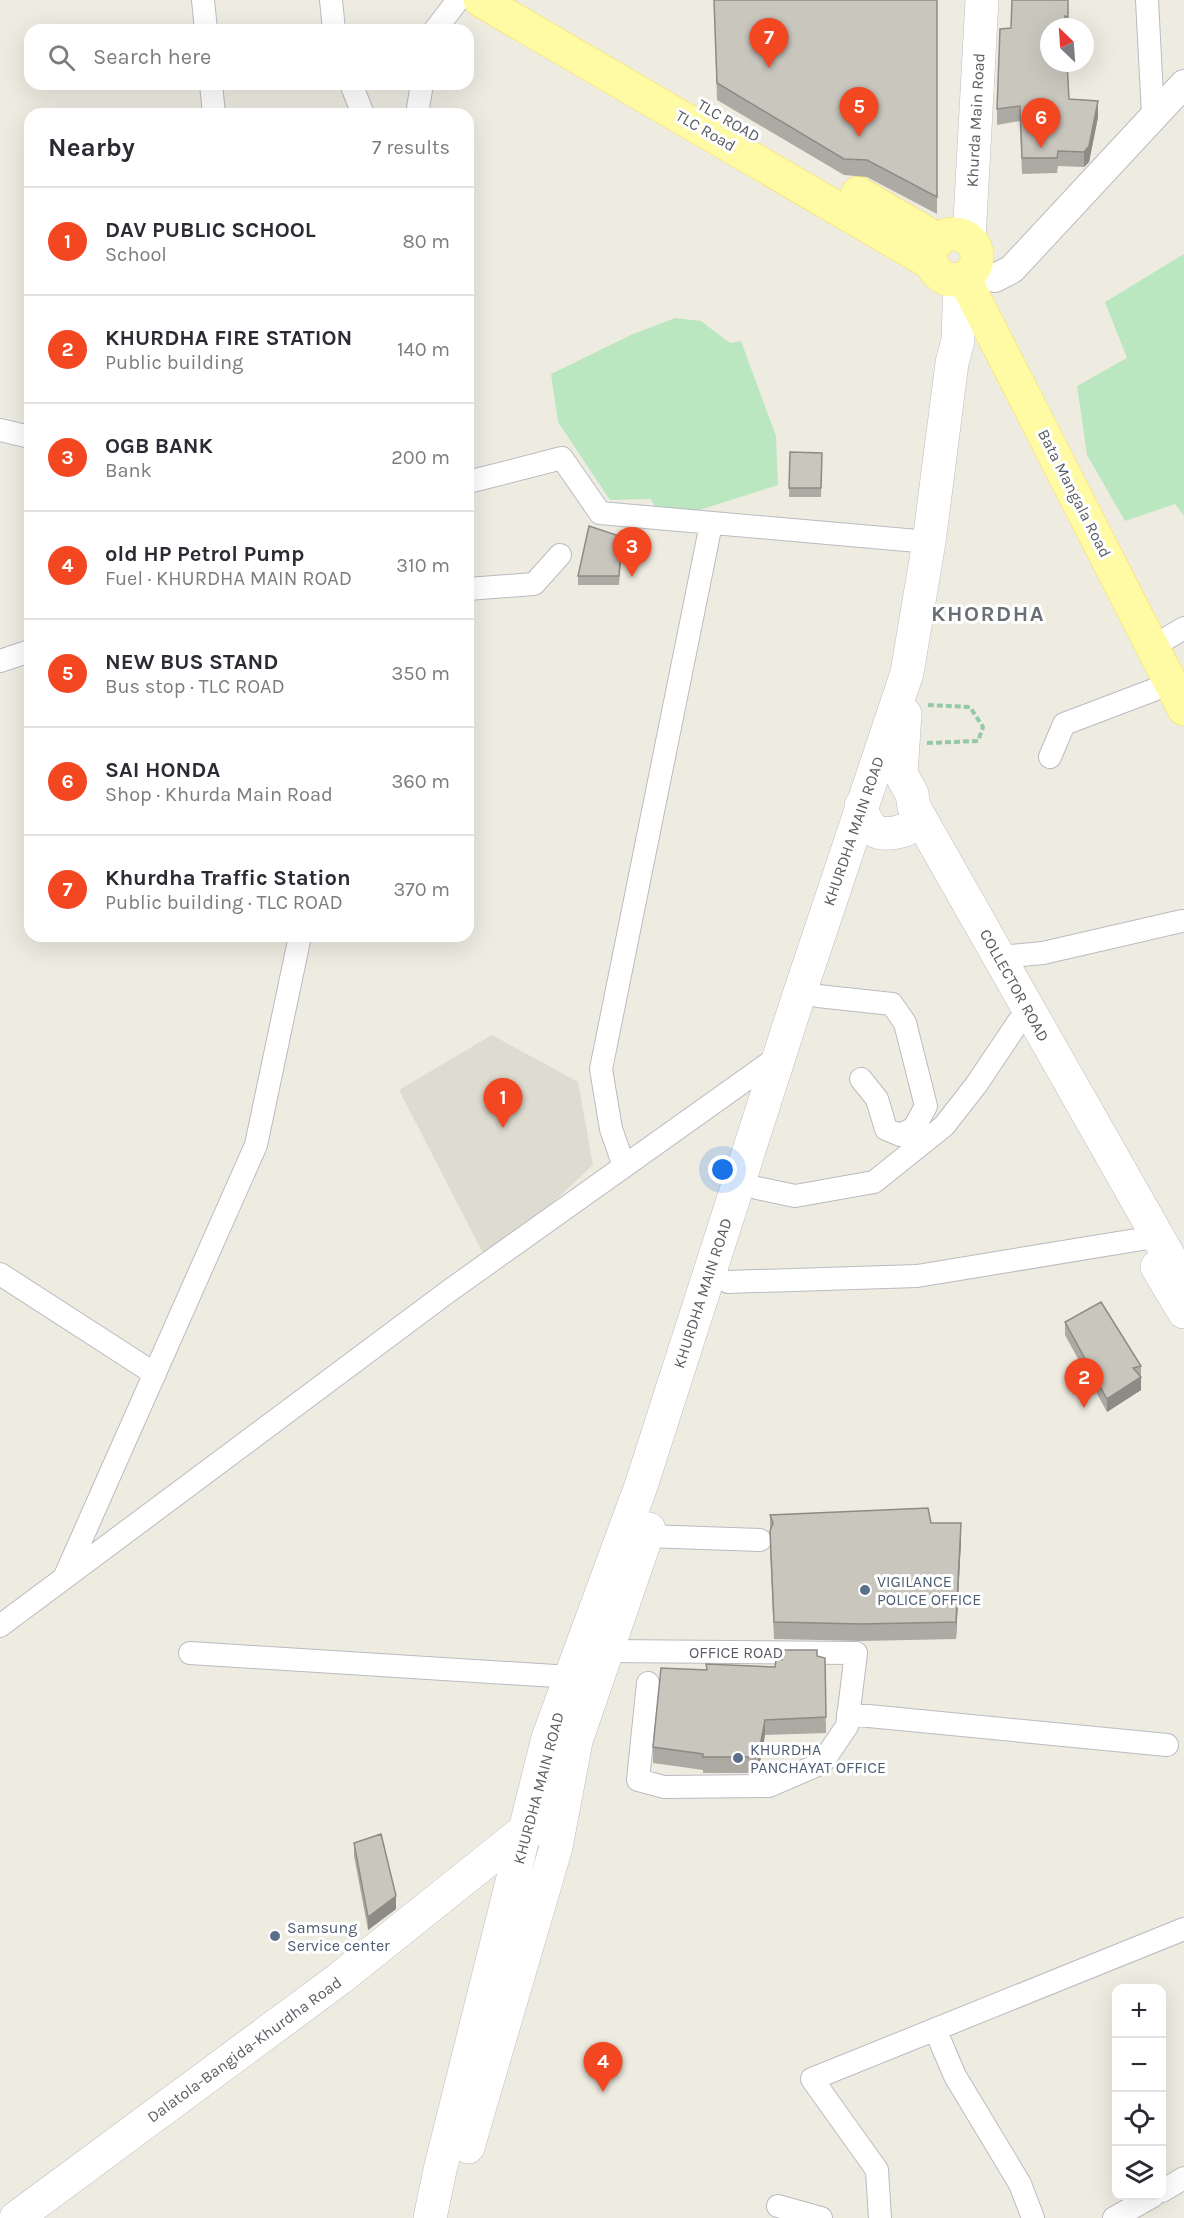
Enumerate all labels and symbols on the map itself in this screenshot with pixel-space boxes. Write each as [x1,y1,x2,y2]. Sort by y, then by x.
north arrow [1040,18,1094,72]
pin: 7 [750,19,788,68]
street label: Khurda Main Road [962,52,989,188]
pin: 5 [840,88,878,137]
street label: TLC ROAD [694,95,763,146]
pin: 6 [1022,98,1060,148]
street label: TLC Road [672,106,739,155]
street label: Bata Mangala Road [1034,426,1115,560]
pin: 3 [612,528,652,577]
district label: KHORDHA [931,601,1045,627]
street label: KHURDHA MAIN ROAD [819,754,888,908]
street label: COLLECTOR ROAD [976,926,1053,1045]
pin: 1 [484,1078,522,1128]
your location [708,1155,737,1184]
street label: KHURDHA MAIN ROAD [669,1216,736,1371]
pin: 2 [1064,1358,1104,1408]
place label: VIGILANCE POLICE OFFICE [877,1572,981,1609]
marker: VIGILANCE POLICE OFFICE [858,1583,872,1597]
street label: OFFICE ROAD [689,1643,783,1662]
street label: KHURDHA MAIN ROAD [509,1710,568,1866]
place label: KHURDHA PANCHAYAT OFFICE [750,1740,886,1777]
marker: KHURDHA PANCHAYAT OFFICE [731,1751,745,1765]
place label: Samsung Service center [287,1918,390,1955]
marker: Samsung Service center [268,1929,282,1943]
street label: Dalatola-Bangida-Khurdha Road [143,1972,345,2126]
pin: 4 [584,2042,622,2092]

